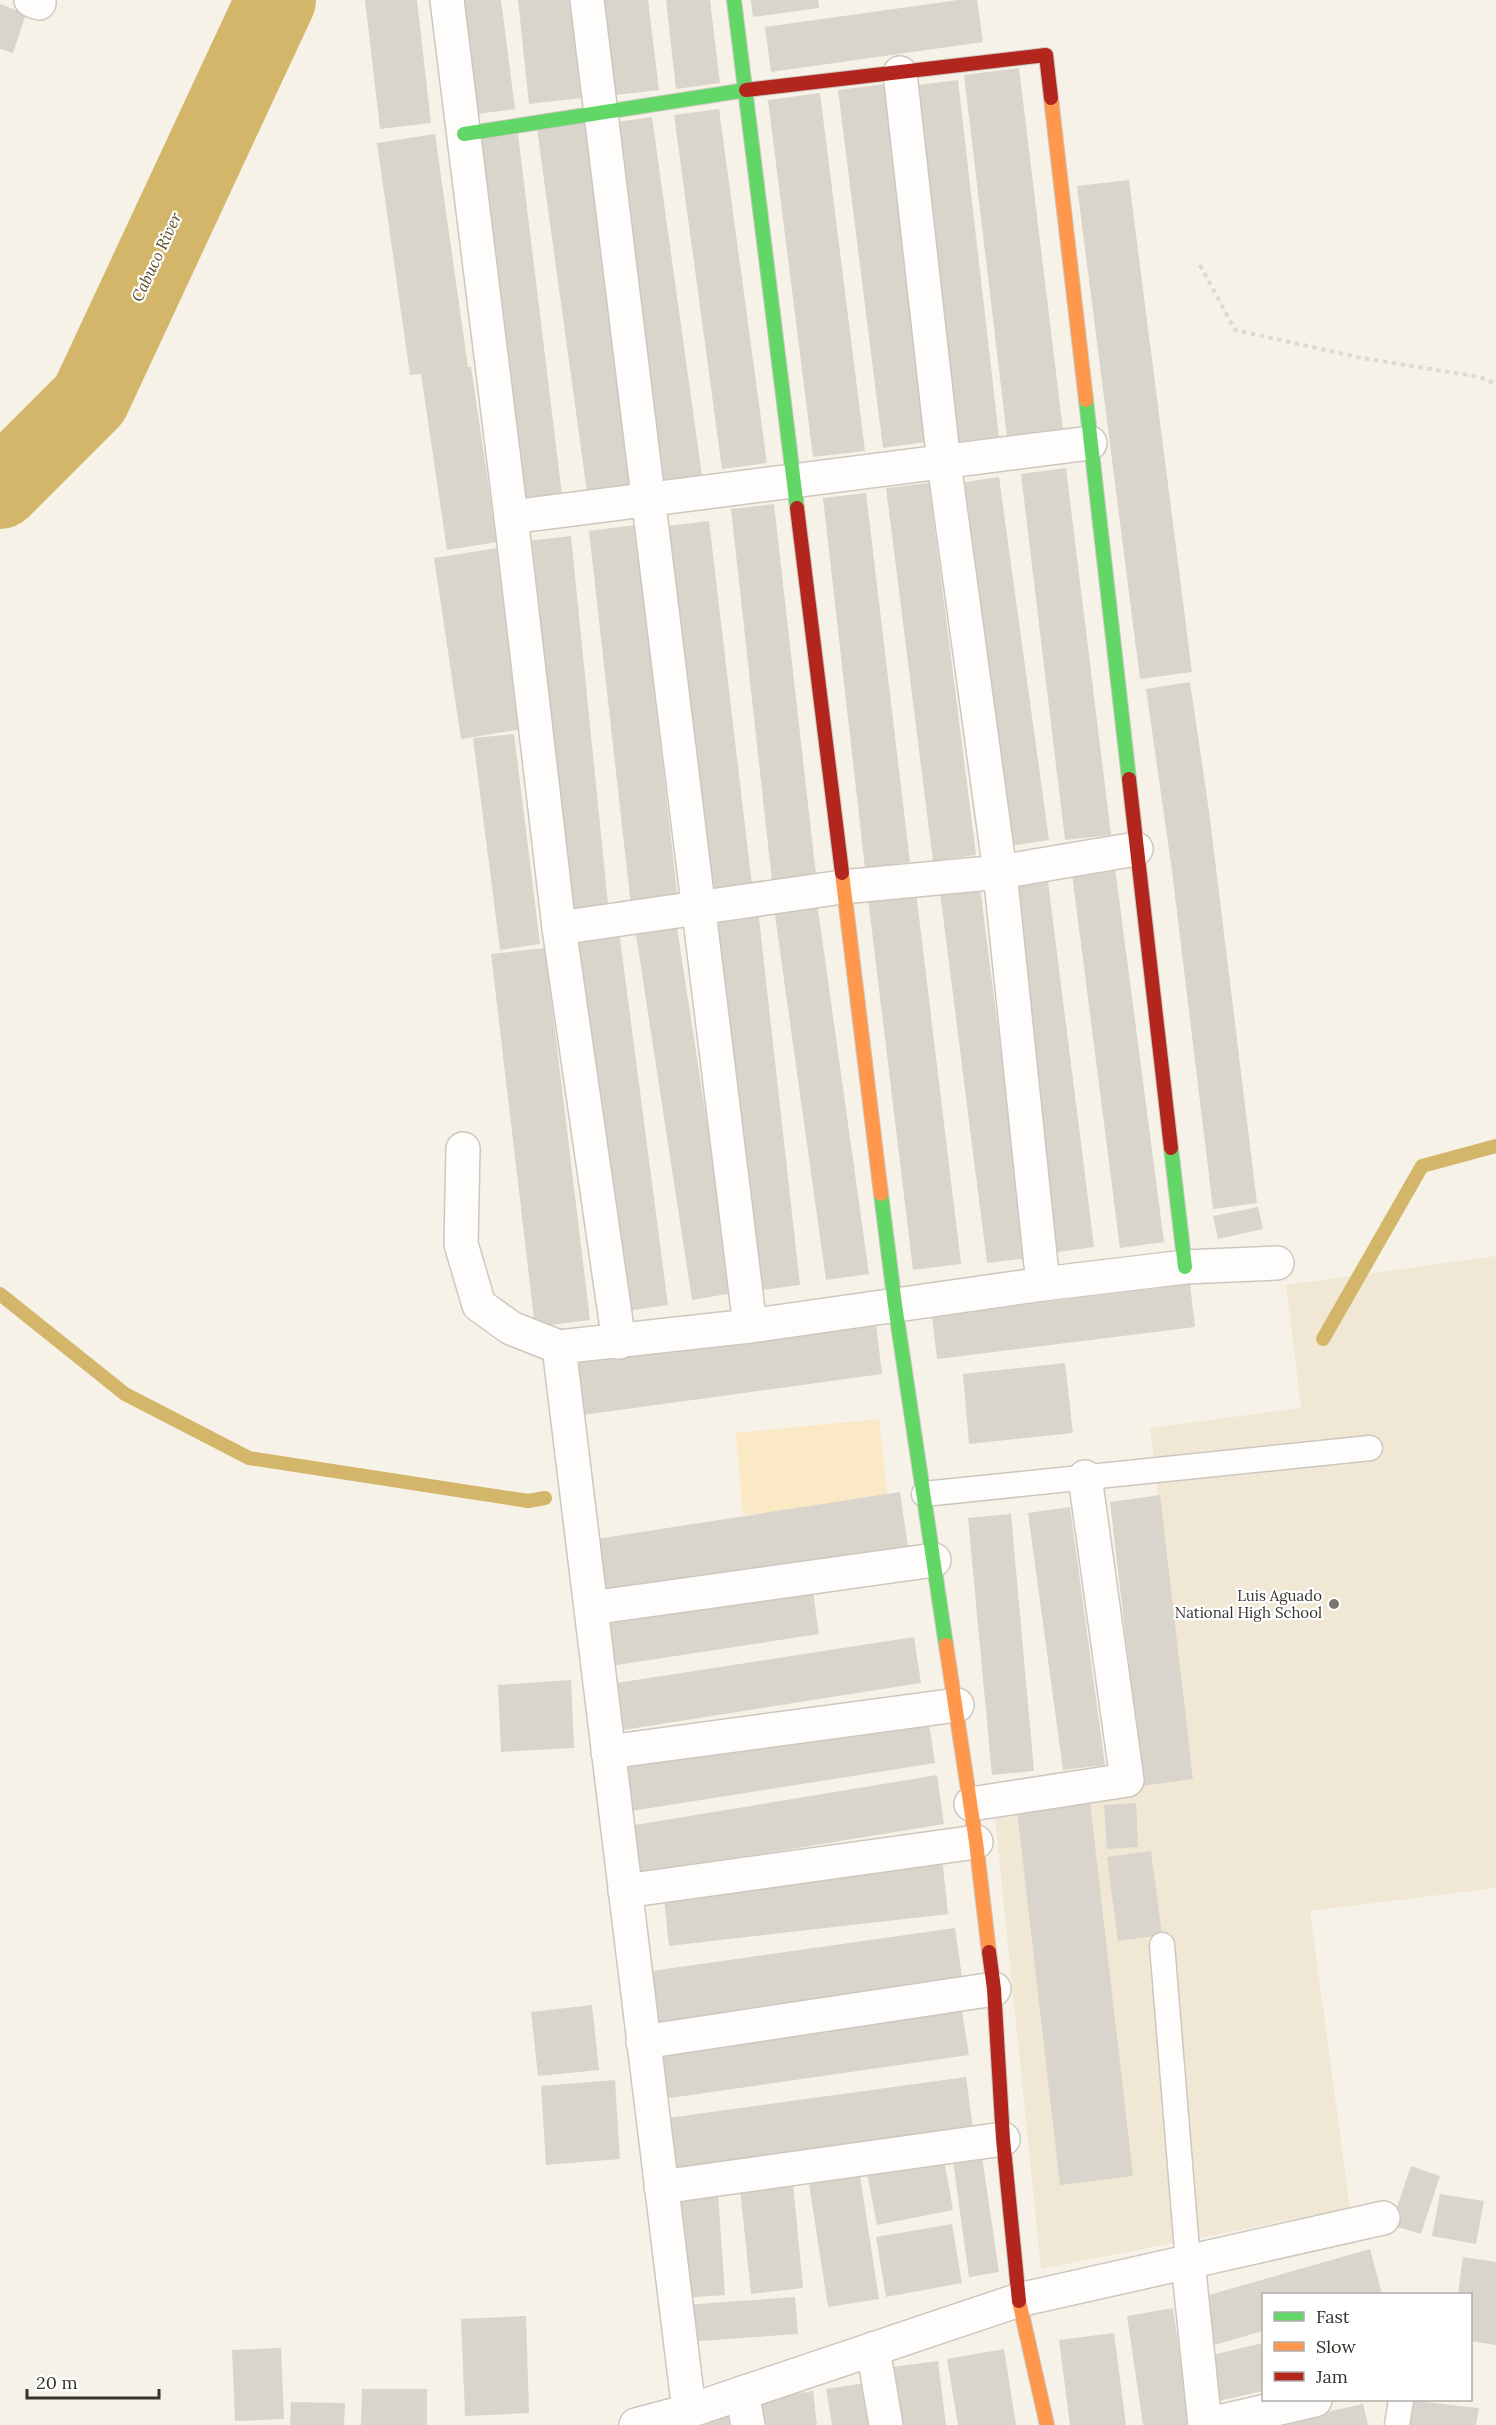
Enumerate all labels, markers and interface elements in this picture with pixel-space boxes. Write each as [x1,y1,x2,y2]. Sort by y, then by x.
water label: Cabuco River [127,209,186,305]
place label: Luis Aguado National High School [1175,1586,1322,1622]
marker: Luis Aguado National High School [1327,1597,1341,1611]
legend [1262,2293,1472,2401]
text: Fast [1316,2305,1350,2328]
text: Slow [1316,2335,1356,2358]
scale bar [27,2362,159,2400]
text: Jam [1315,2365,1348,2388]
text: 20 m [36,2371,78,2394]

